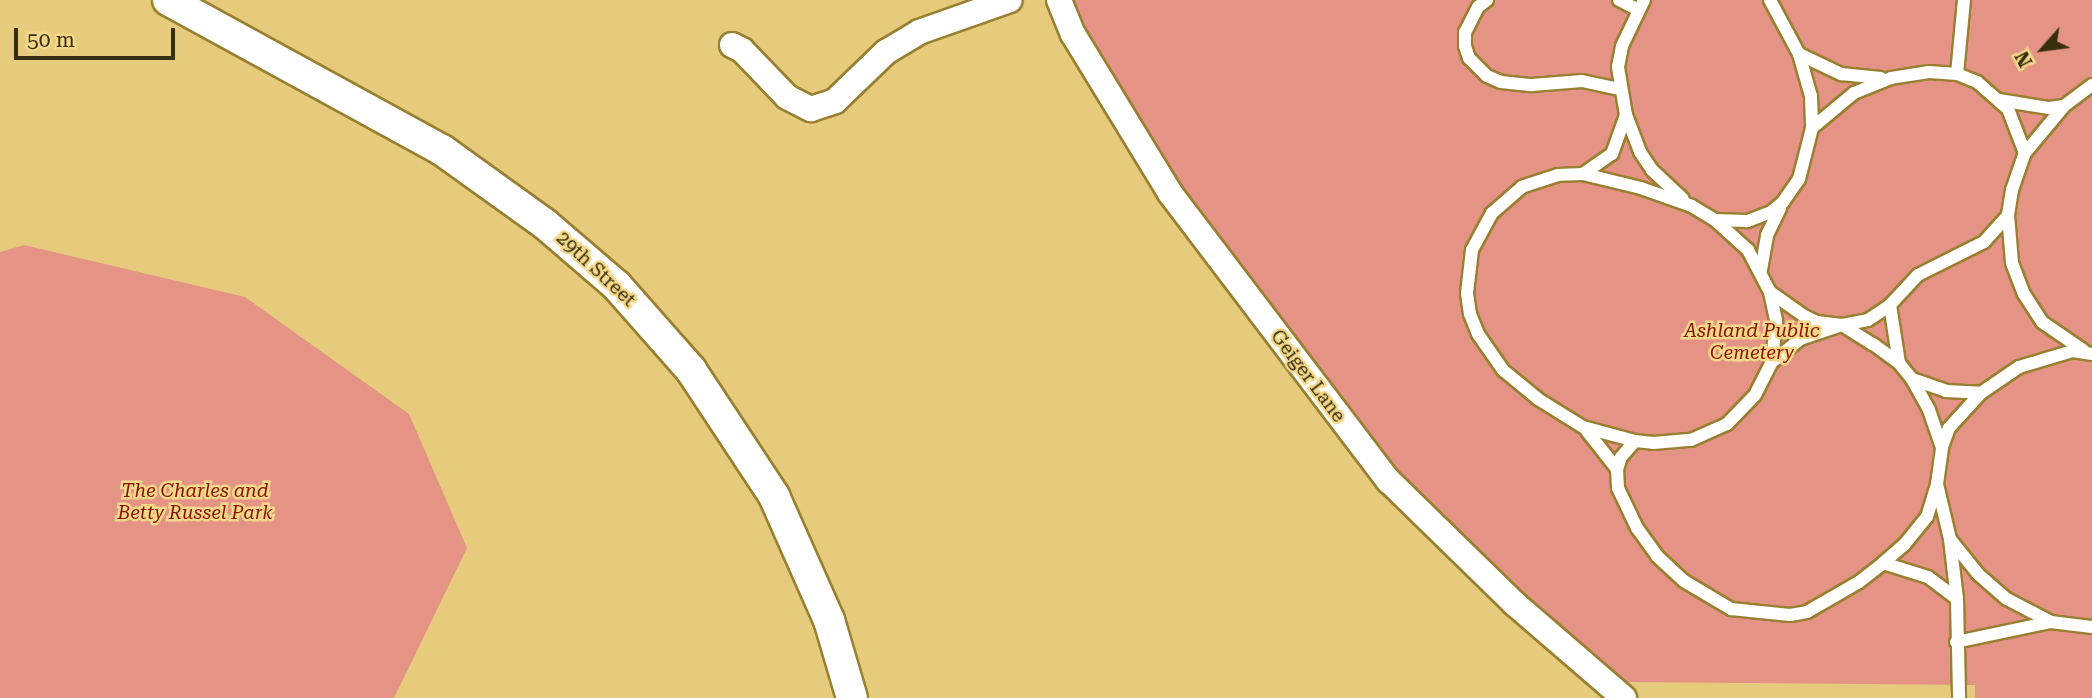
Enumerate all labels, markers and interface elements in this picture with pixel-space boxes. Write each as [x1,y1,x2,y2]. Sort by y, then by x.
scale bar [18,14,178,58]
north arrow [2008,14,2078,84]
text: 50 m [27,28,75,52]
text: N [2010,47,2038,71]
street label: 29th Street [552,227,640,311]
park label: Ashland Public Cemetery [1684,320,1820,364]
street label: Geiger Lane [1266,325,1350,427]
park label: The Charles and Betty Russel Park [118,480,272,524]

